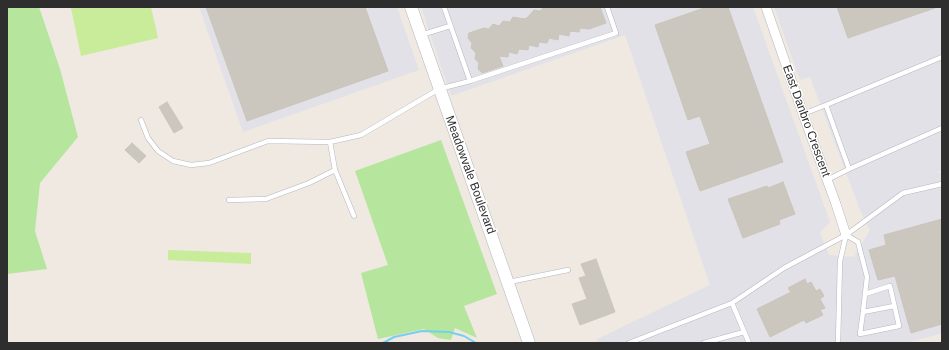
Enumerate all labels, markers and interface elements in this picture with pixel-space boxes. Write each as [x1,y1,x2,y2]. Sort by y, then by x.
street label: East Danbro Crescent [779,63,833,179]
street label: Meadowvale Boulevard [442,114,498,236]

